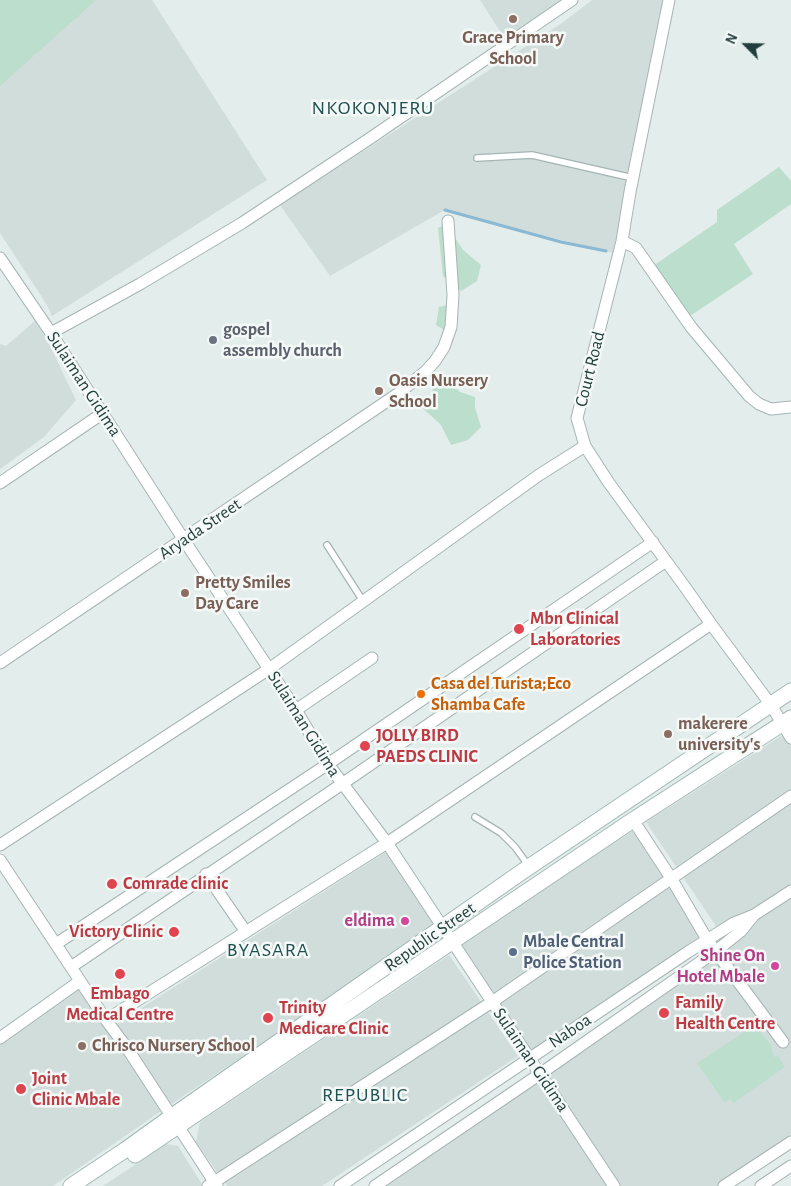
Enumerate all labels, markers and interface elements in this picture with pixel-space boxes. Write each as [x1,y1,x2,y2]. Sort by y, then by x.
marker: Grace Primary School [507,13,519,25]
north arrow [721,20,771,70]
place label: Grace Primary School [462,27,564,70]
text: N [724,32,741,46]
district label: NKOKONJERU [310,96,436,120]
place label: gospel assembly church [223,319,342,362]
street label: Sulaiman Gidima [42,327,126,441]
street label: Court Road [570,329,610,409]
marker: gospel assembly church [207,334,219,346]
place label: Oasis Nursery School [389,370,488,412]
marker: Oasis Nursery School [373,385,385,397]
street label: Aryada Street [155,494,245,564]
place label: Pretty Smiles Day Care [195,572,291,614]
marker: Pretty Smiles Day Care [179,587,191,599]
place label: Mbn Clinical Laboratories [530,608,621,650]
marker: Mbn Clinical Laboratories [512,622,526,636]
street label: Sulaiman Gidima [263,667,345,781]
place label: Casa del Turista;Eco Shamba Cafe [431,673,571,716]
marker: Casa del Turista;Eco Shamba Cafe [415,688,427,700]
place label: makerere university's [678,713,760,756]
place label: JOLLY BIRD PAEDS CLINIC [376,725,478,768]
marker: makerere university's [662,728,674,740]
marker: JOLLY BIRD PAEDS CLINIC [358,739,372,753]
place label: Comrade clinic [123,873,228,895]
marker: Comrade clinic [105,877,119,891]
street label: Republic Street [380,898,480,976]
place label: eldima [344,910,395,932]
marker: eldima [399,915,411,927]
place label: Victory Clinic [69,921,163,943]
marker: Victory Clinic [167,925,181,939]
place label: Mbale Central Police Station [523,931,624,974]
district label: BYASARA [226,938,310,962]
place label: Shine On Hotel Mbale [676,945,765,988]
marker: Mbale Central Police Station [507,946,519,958]
marker: Shine On Hotel Mbale [769,960,781,972]
marker: Embago Medical Centre [113,967,127,981]
place label: Embago Medical Centre [66,983,174,1026]
place label: Family Health Centre [675,992,775,1034]
place label: Trinity Medicare Clinic [279,997,388,1040]
street label: Sulaiman Gidima [488,1004,574,1116]
marker: Family Health Centre [657,1006,671,1020]
street label: Naboa [545,1009,595,1053]
marker: Trinity Medicare Clinic [261,1011,275,1025]
place label: Chrisco Nursery School [92,1035,255,1057]
marker: Chrisco Nursery School [76,1040,88,1052]
place label: Joint Clinic Mbale [32,1068,120,1110]
marker: Joint Clinic Mbale [14,1082,28,1096]
district label: REPUBLIC [321,1083,409,1107]

